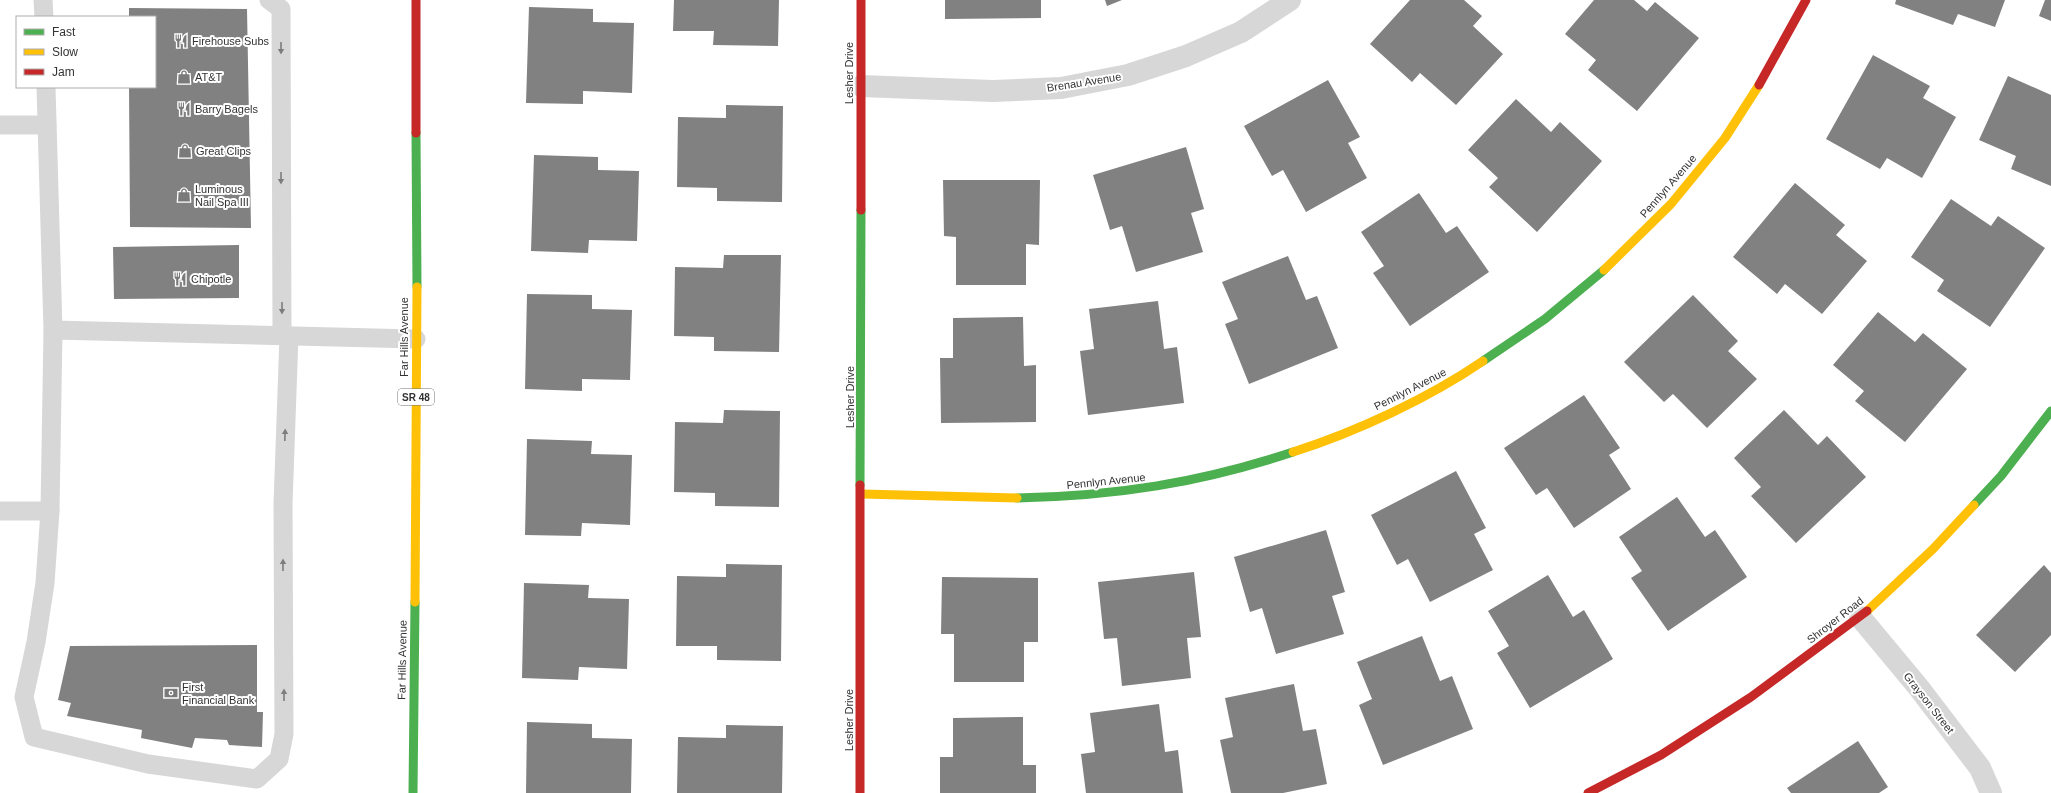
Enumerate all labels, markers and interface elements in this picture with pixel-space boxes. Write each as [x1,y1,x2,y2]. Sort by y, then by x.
legend [16,16,156,88]
text: Fast [52,25,76,39]
restaurant icon: Firehouse Subs [173,33,189,49]
place label: Firehouse Subs [192,35,270,47]
one-way arrow [278,42,284,55]
street label: Lesher Drive [843,42,855,104]
text: Slow [52,45,78,59]
text: Jam [52,65,75,79]
shop icon: AT&T [176,69,192,85]
street label: Brenau Avenue [1046,70,1122,94]
place label: AT&T [195,71,223,83]
restaurant icon: Barry Bagels [176,101,192,117]
place label: Barry Bagels [195,103,258,115]
shop icon: Great Clips [177,143,193,159]
place label: Great Clips [196,145,252,157]
street label: Pennlyn Avenue [1637,152,1699,220]
one-way arrow [278,172,284,185]
place label: Luminous Nail Spa III [195,183,249,208]
shop icon: Luminous Nail Spa III [176,187,192,203]
restaurant icon: Chipotle [172,271,188,287]
place label: Chipotle [191,273,231,285]
street label: Far Hills Avenue [398,297,410,377]
one-way arrow [279,302,285,315]
street label: Lesher Drive [844,366,856,428]
street label: Pennlyn Avenue [1372,366,1448,412]
road number: SR 48 [398,389,434,405]
one-way arrow [282,428,288,441]
street label: Pennlyn Avenue [1066,471,1146,491]
one-way arrow [280,558,286,571]
street label: Shroyer Road [1805,594,1865,646]
street label: Far Hills Avenue [395,620,409,700]
street label: Grayson Street [1901,670,1957,736]
place label: First Financial Bank [182,681,255,706]
bank icon: First Financial Bank [163,685,179,701]
one-way arrow [281,688,287,701]
street label: Lesher Drive [843,689,855,751]

